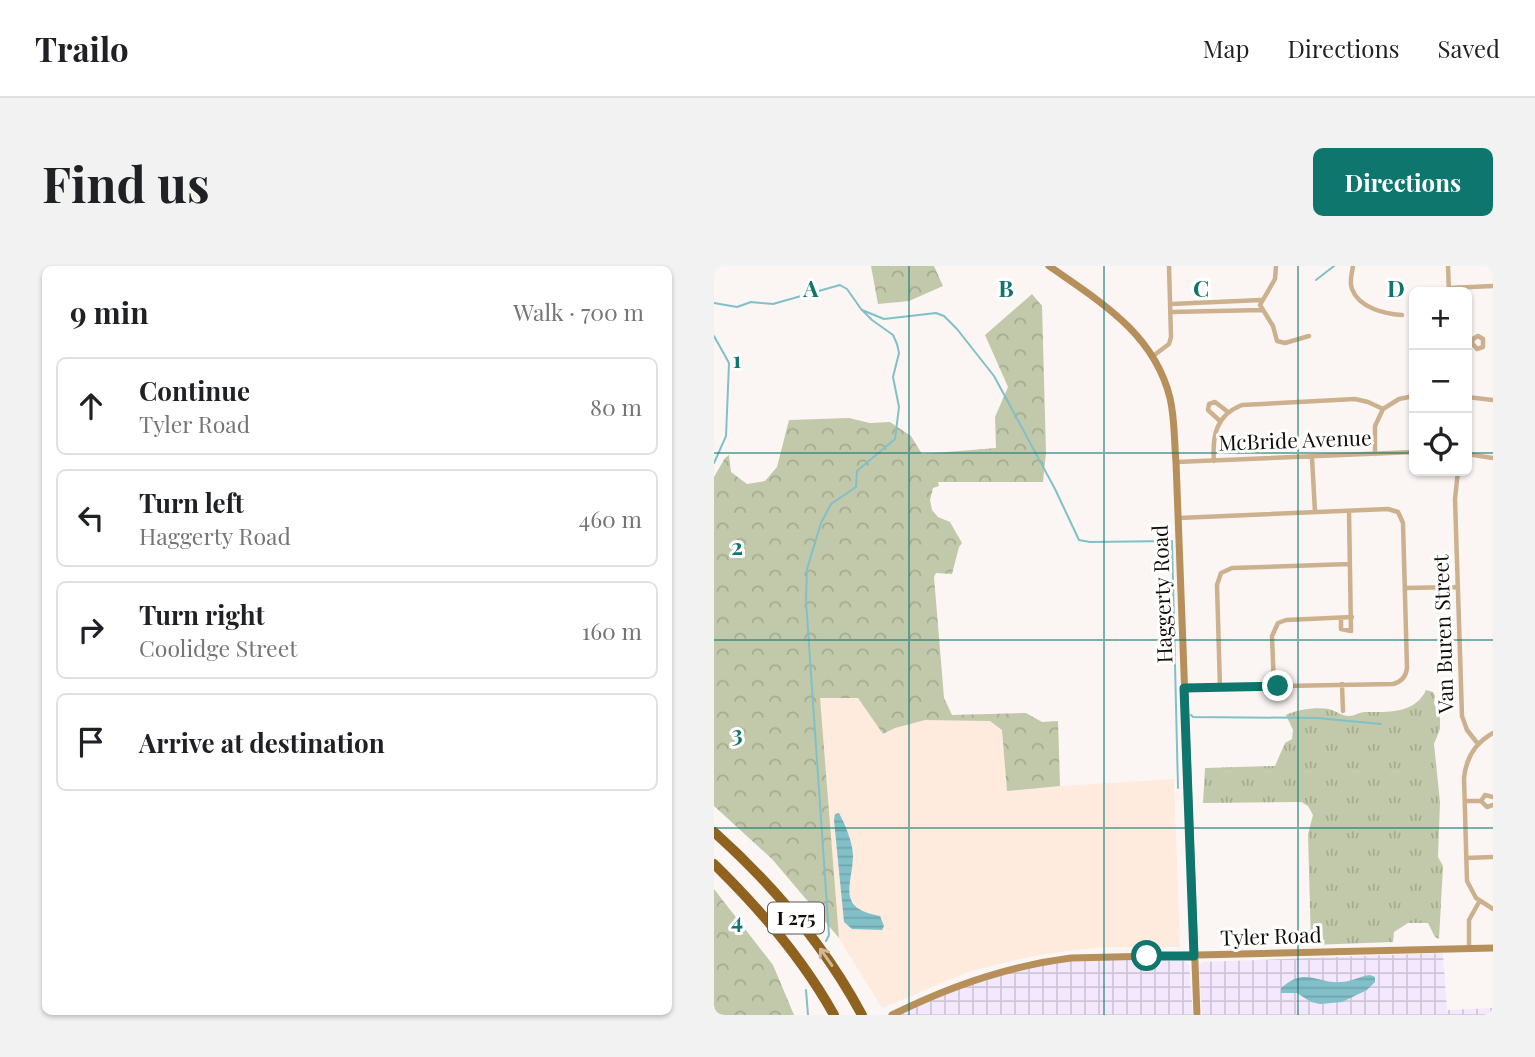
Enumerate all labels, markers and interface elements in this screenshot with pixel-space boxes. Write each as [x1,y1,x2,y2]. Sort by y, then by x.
text: Trailo [35,26,129,70]
text: Map [1203,32,1249,64]
text: Directions [1287,32,1400,64]
text: Saved [1438,32,1500,64]
button: Directions [1313,148,1493,216]
text: Find us [42,150,210,215]
text: A [802,272,819,303]
text: B [998,272,1014,303]
text: C [1193,272,1209,303]
text: D [1387,272,1405,303]
map controls [1409,287,1472,476]
button: + [1409,287,1472,350]
text: 9 min [70,292,149,332]
text: Walk · 700 m [513,296,644,327]
text: 1 [733,343,742,374]
button: − [1409,350,1472,413]
text: Continue [139,373,250,408]
icon: ahead [72,387,110,425]
text: 80 m [590,391,642,422]
text: Tyler Road [139,408,250,439]
button: locate [1409,413,1472,476]
street label: McBride Avenue [1218,422,1372,456]
text: Turn left [139,485,244,520]
icon: left [72,499,110,537]
text: 460 m [579,503,642,534]
text: Haggerty Road [139,520,291,551]
street label: Haggerty Road [1145,524,1177,664]
text: 2 [731,530,743,561]
street label: Van Buren Street [1425,553,1459,715]
text: Turn right [139,597,265,632]
icon: right [72,611,110,649]
text: 160 m [582,615,642,646]
text: Coolidge Street [139,632,298,663]
route end [1262,670,1293,701]
text: 3 [731,717,743,748]
icon: arrive [72,723,110,761]
text: Arrive at destination [139,725,385,760]
road number: I 275 [768,902,824,933]
text: 4 [731,904,743,935]
street label: Tyler Road [1220,919,1322,951]
route start [1131,940,1162,971]
one-way arrow [819,948,833,967]

